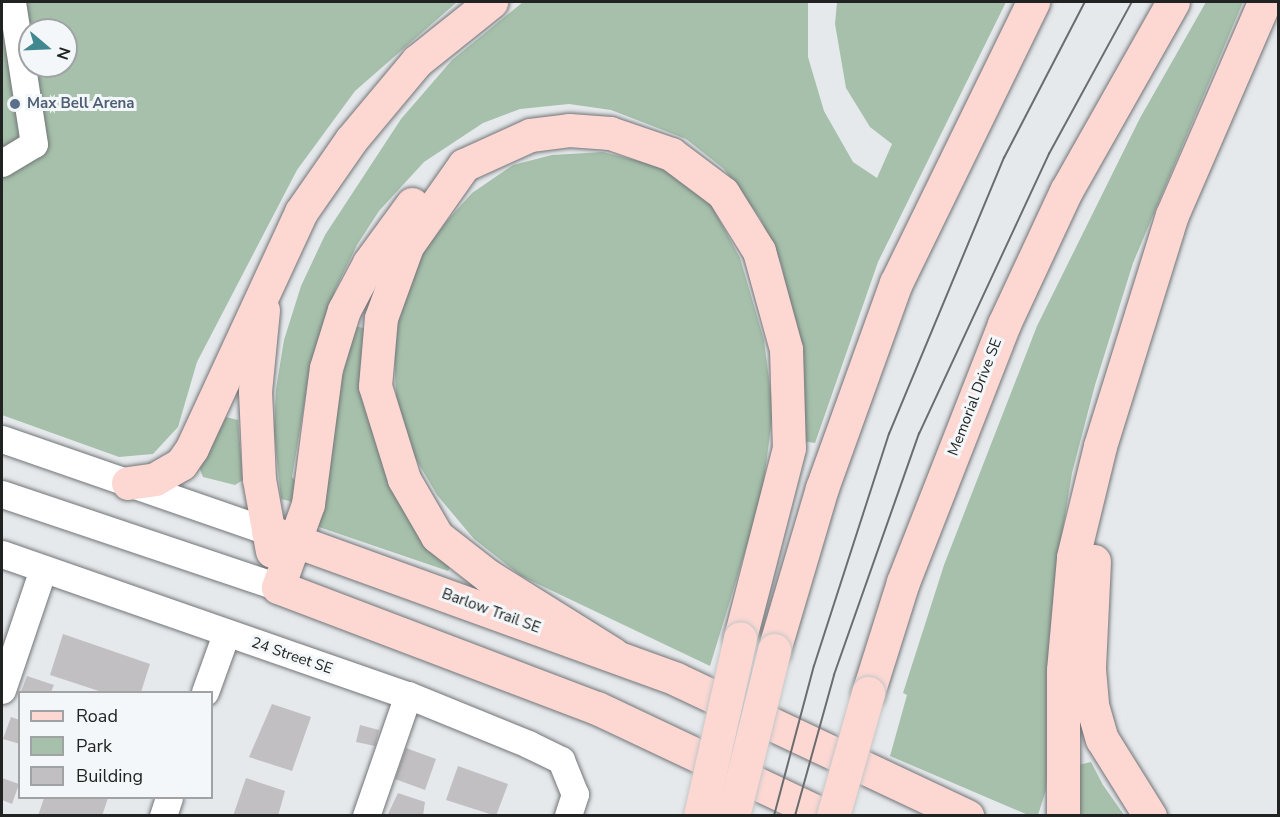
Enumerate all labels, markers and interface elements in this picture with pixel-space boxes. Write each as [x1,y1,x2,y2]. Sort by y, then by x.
north arrow [18,18,78,78]
text: N [51,44,75,62]
place label: Max Bell Arena [27,95,135,113]
marker: Max Bell Arena [8,97,22,111]
street label: Memorial Drive SE [944,336,1006,458]
street label: Barlow Trail SE [439,585,543,637]
street label: 24 Street SE [249,634,335,678]
legend [18,691,213,799]
text: Road [76,704,118,728]
text: Park [76,734,112,758]
text: Building [76,764,143,788]

